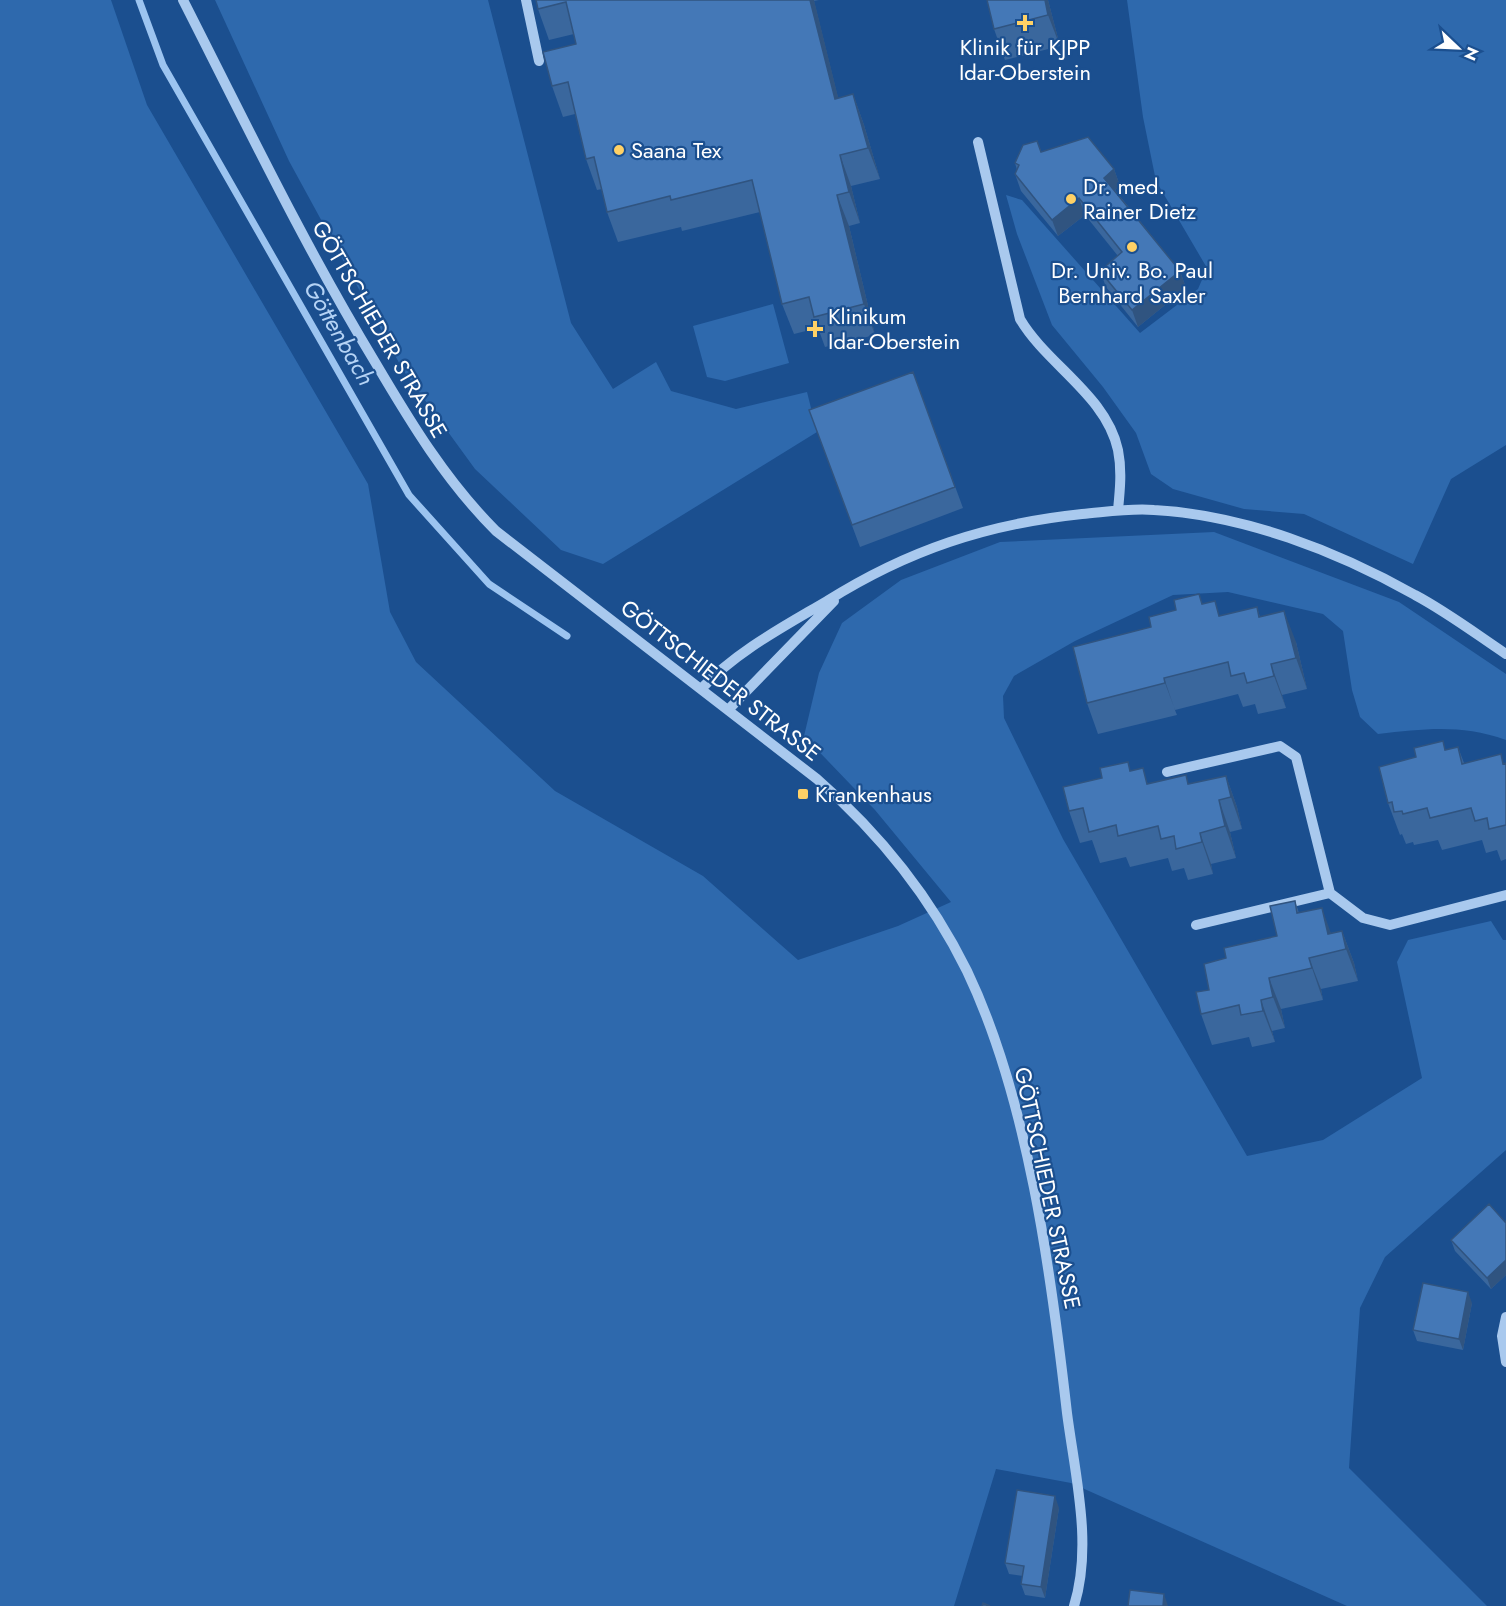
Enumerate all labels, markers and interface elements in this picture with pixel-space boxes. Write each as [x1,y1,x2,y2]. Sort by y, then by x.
marker: Klinik für KJPP Idar-Oberstein [1016,14,1034,32]
north arrow [1428,18,1488,78]
place label: Klinik für KJPP Idar-Oberstein [959,31,1091,88]
text: N [1458,43,1484,64]
place label: Saana Tex [631,134,722,166]
marker: Saana Tex [612,143,626,157]
place label: Dr. med. Rainer Dietz [1083,170,1196,227]
marker: Dr. med. Rainer Dietz [1064,192,1078,206]
street label: GÖTTSCHIEDER STRASSE [305,214,455,444]
marker: Dr. Univ. Bo. Paul Bernhard Saxler [1125,240,1139,254]
place label: Dr. Univ. Bo. Paul Bernhard Saxler [1051,254,1213,311]
water label: Göttenbach [295,274,384,392]
place label: Klinikum Idar-Oberstein [828,300,960,357]
marker: Klinikum Idar-Oberstein [806,320,824,338]
street label: GÖTTSCHIEDER STRASSE [614,591,828,769]
place label: Krankenhaus [815,778,932,810]
marker: Krankenhaus [796,787,810,801]
street label: GÖTTSCHIEDER STRASSE [1007,1064,1089,1312]

